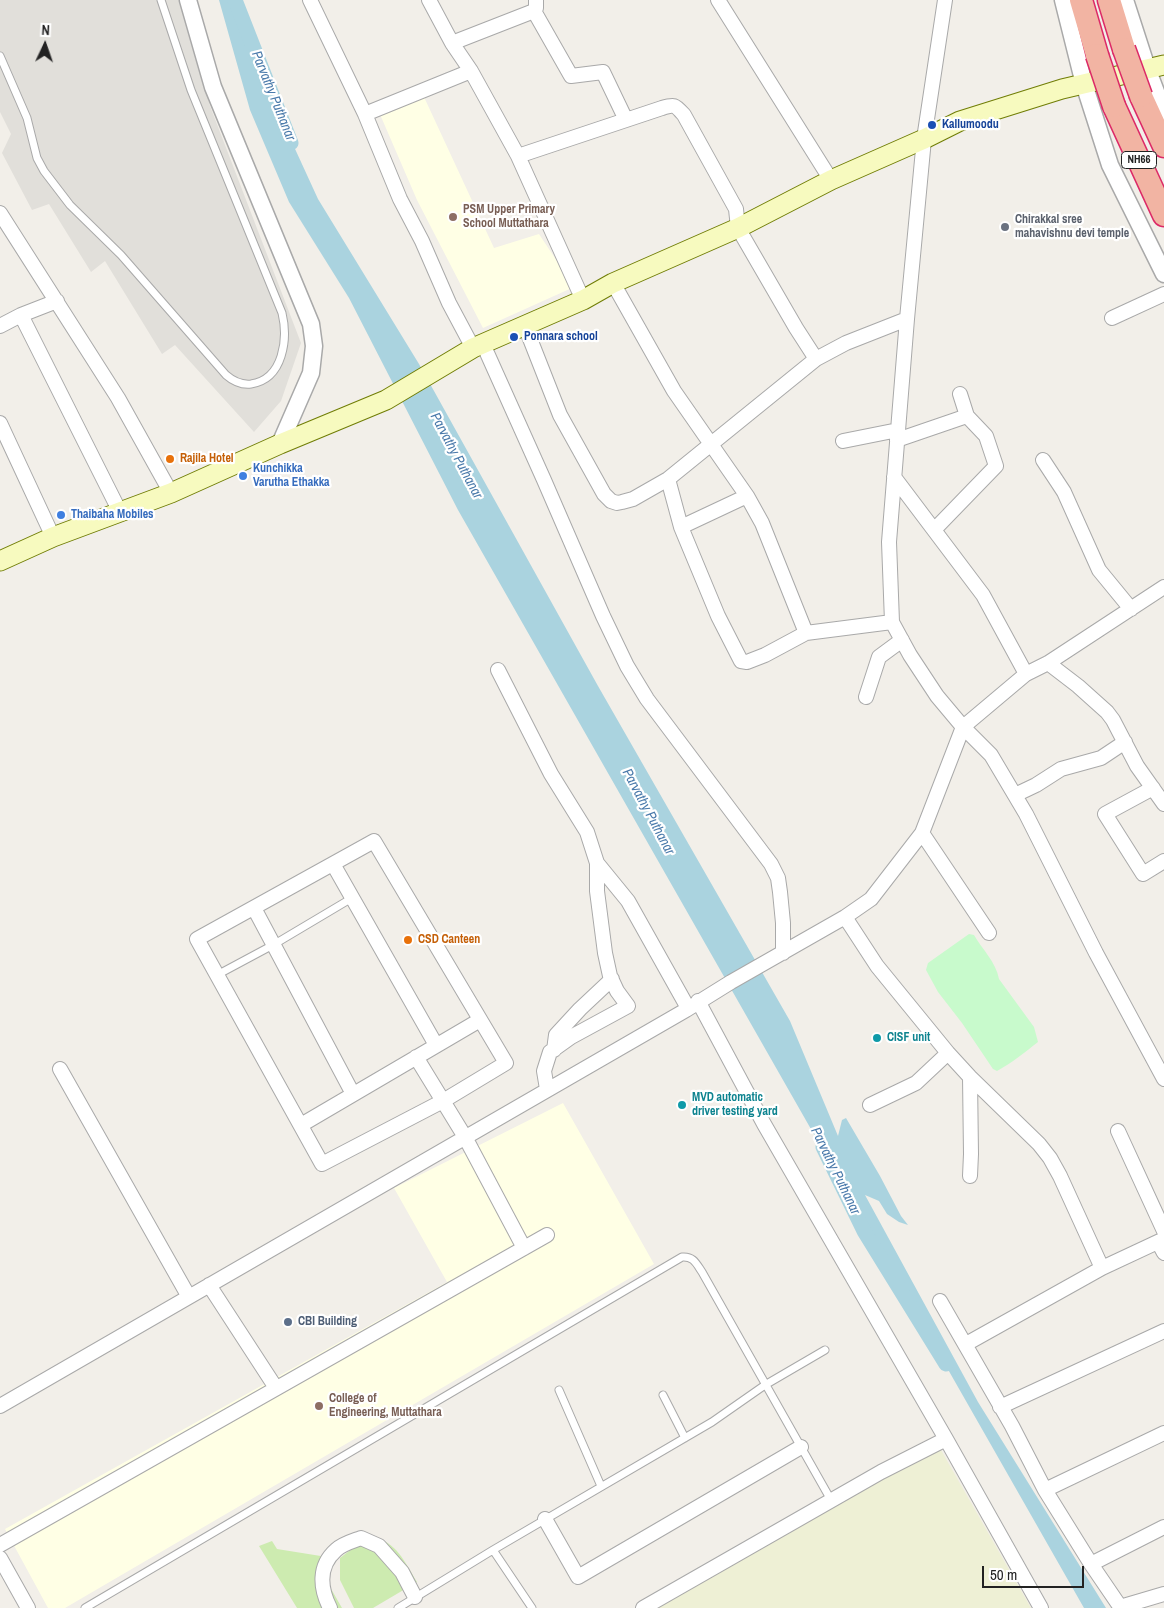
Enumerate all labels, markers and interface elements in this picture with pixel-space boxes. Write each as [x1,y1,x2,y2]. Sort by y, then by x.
north arrow [20,20,70,70]
text: N [41,21,50,39]
water label: Parvathy Puthanar [247,49,299,143]
place label: Kallumoodu [942,118,999,132]
marker: Kallumoodu [926,119,938,131]
road number: NH66 [1122,152,1156,168]
place label: PSM Upper Primary School Muttathara [463,203,555,231]
marker: PSM Upper Primary School Muttathara [447,211,459,223]
place label: Chirakkal sree mahavishnu devi temple [1015,213,1129,241]
marker: Chirakkal sree mahavishnu devi temple [999,221,1011,233]
place label: Ponnara school [524,330,598,344]
marker: Ponnara school [508,331,520,343]
water label: Parvathy Puthanar [426,410,486,502]
place label: Rajila Hotel [180,452,234,466]
marker: Rajila Hotel [164,453,176,465]
place label: Kunchikka Varutha Ethakka [253,462,330,490]
marker: Kunchikka Varutha Ethakka [237,470,249,482]
place label: Thaibaha Mobiles [71,508,154,522]
marker: Thaibaha Mobiles [55,509,67,521]
water label: Parvathy Puthanar [618,766,678,858]
place label: CSD Canteen [418,933,480,947]
marker: CSD Canteen [402,934,414,946]
place label: CISF unit [887,1031,930,1045]
marker: CISF unit [871,1032,883,1044]
place label: MVD automatic driver testing yard [692,1091,778,1119]
marker: MVD automatic driver testing yard [676,1099,688,1111]
water label: Parvathy Puthanar [807,1125,863,1217]
place label: CBI Building [298,1315,357,1329]
marker: CBI Building [282,1316,294,1328]
place label: College of Engineering, Muttathara [329,1392,442,1420]
marker: College of Engineering, Muttathara [313,1400,325,1412]
scale bar [984,1556,1086,1588]
text: 50 m [990,1564,1017,1585]

